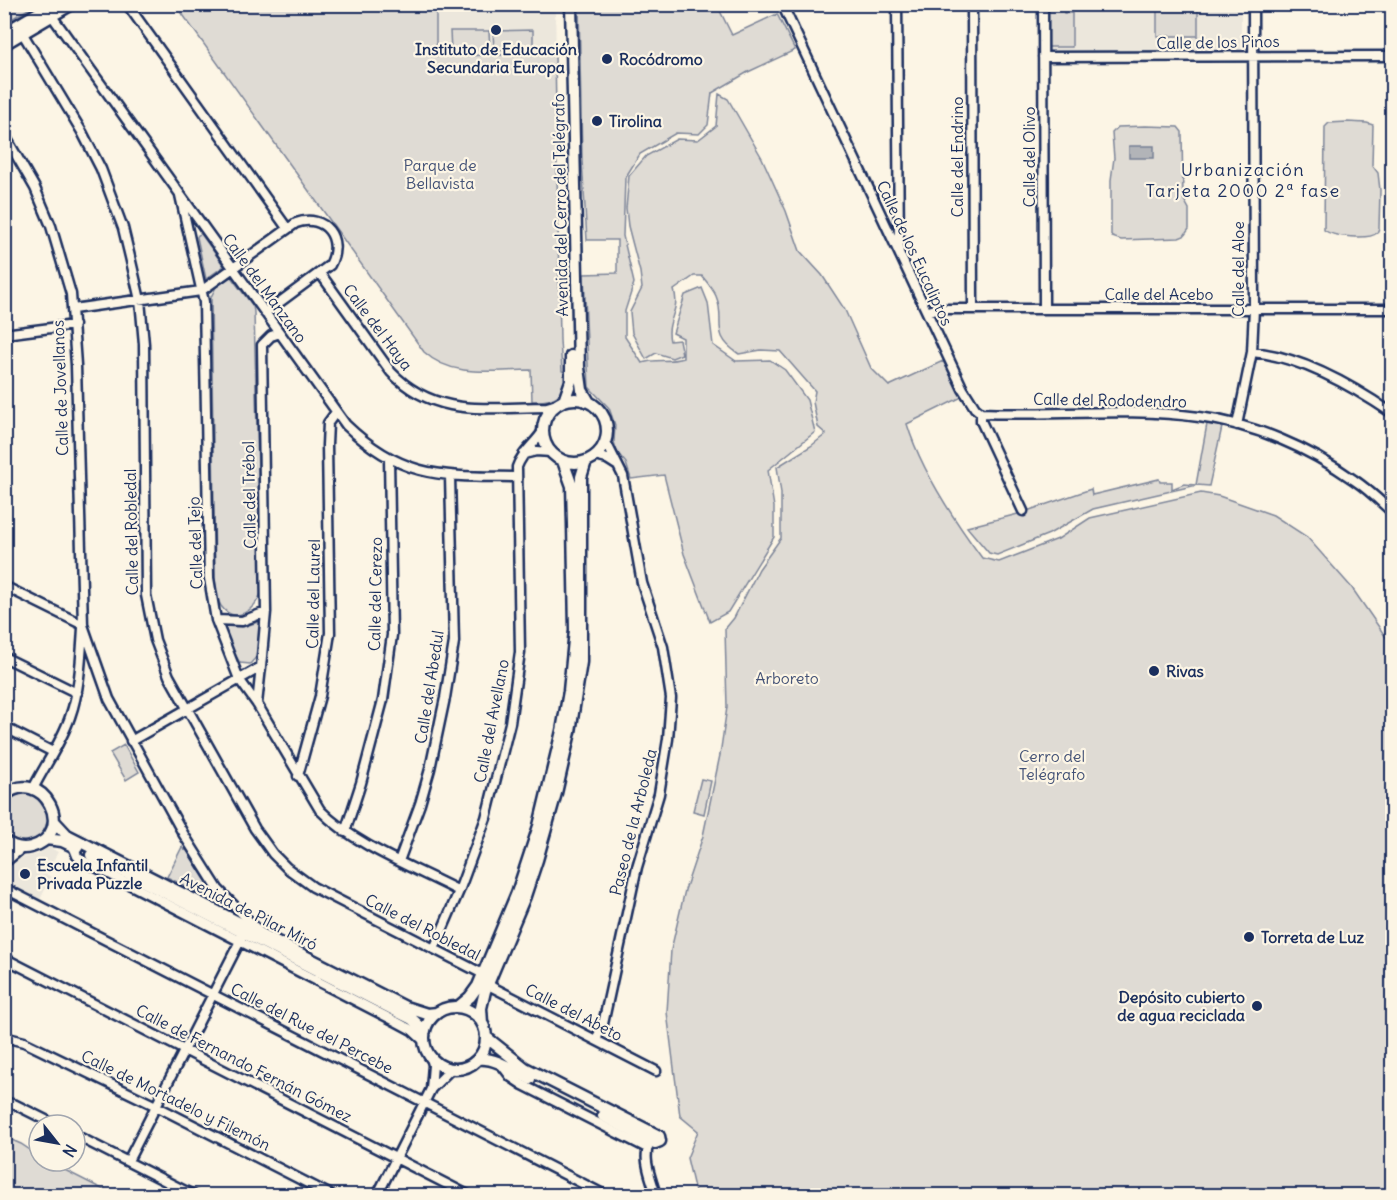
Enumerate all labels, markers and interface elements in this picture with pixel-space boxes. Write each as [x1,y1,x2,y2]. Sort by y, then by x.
marker: Instituto de Educación Secundaria Europa [489,23,503,37]
street label: Calle de los Pinos [1156,31,1280,53]
place label: Instituto de Educación Secundaria Europa [415,39,577,78]
place label: Rocódromo [619,49,703,69]
marker: Rocódromo [600,52,614,66]
street label: Avenida del Cerro del Telégrafo [548,93,572,317]
street label: Calle del Endrino [947,97,967,217]
street label: Calle del Olivo [1019,107,1039,207]
place label: Tirolina [609,111,662,131]
marker: Tirolina [590,114,604,128]
park label: Parque de Bellavista [403,155,477,193]
district label: Urbanización Tarjeta 2000 2ª fase [1145,158,1341,202]
street label: Calle de los Eucaliptos [873,177,957,329]
street label: Calle del Aloe [1228,221,1248,317]
street label: Calle del Manzano [219,229,311,347]
street label: Calle del Haya [339,280,417,374]
street label: Calle del Acebo [1104,284,1214,304]
street label: Calle de Jovellanos [48,320,72,456]
street label: Calle del Rododendro [1033,389,1187,411]
street label: Calle del Trébol [238,441,260,549]
street label: Calle del Robledal [120,468,142,596]
street label: Calle del Tejo [183,496,207,590]
street label: Calle del Cerezo [364,537,386,651]
street label: Calle del Laurel [302,539,324,649]
street label: Calle del Abedul [410,629,448,745]
street label: Calle del Avellano [469,657,513,785]
place label: Rivas [1166,661,1204,681]
marker: Rivas [1147,664,1161,678]
park label: Arboreto [755,668,819,688]
street label: Paseo de la Arboleda [605,746,661,898]
park label: Cerro del Telégrafo [1019,746,1085,784]
place label: Escuela Infantil Privada Puzzle [37,855,148,893]
marker: Escuela Infantil Privada Puzzle [18,867,32,881]
street label: Avenida de Pilar Miró [177,868,321,954]
street label: Calle del Robledal [362,889,484,965]
place label: Torreta de Luz [1261,927,1364,947]
marker: Torreta de Luz [1242,930,1256,944]
street label: Calle del Rue del Percebe [227,978,397,1078]
street label: Calle del Abeto [522,979,626,1045]
place label: Depósito cubierto de agua reciclada [1117,987,1245,1026]
marker: Depósito cubierto de agua reciclada [1250,999,1264,1013]
street label: Calle de Fernando Fernán Gómez [133,1000,356,1126]
street label: Calle de Mortadelo y Filemón [78,1045,274,1155]
north arrow [27,1113,87,1173]
text: N [58,1141,81,1161]

